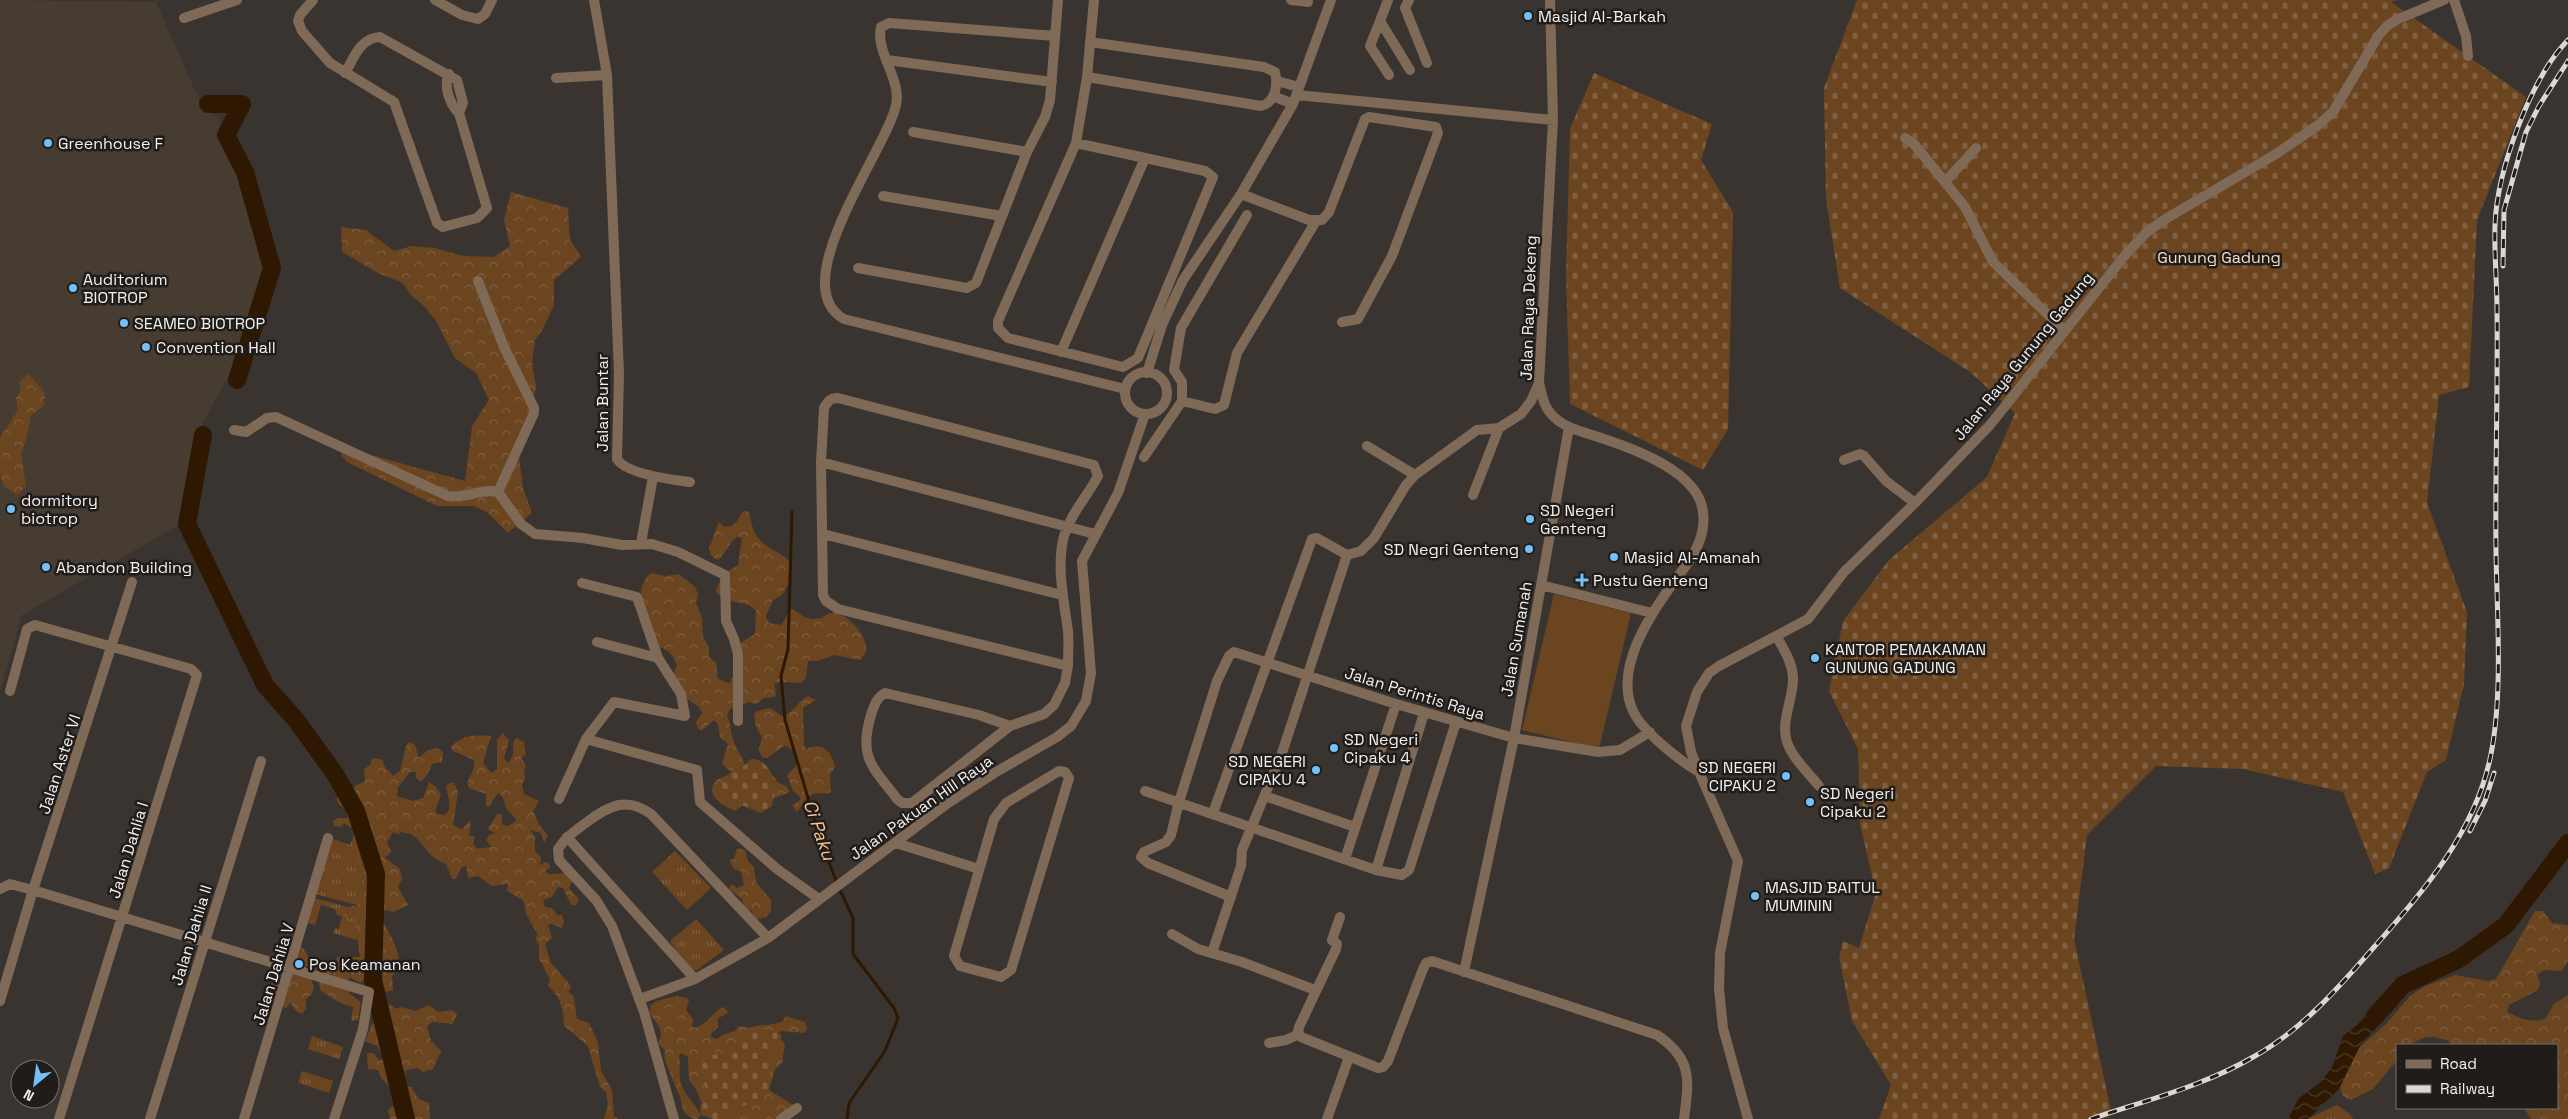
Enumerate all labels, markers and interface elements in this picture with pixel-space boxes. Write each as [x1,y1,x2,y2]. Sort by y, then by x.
place label: Masjid Al-Barkah [1538,6,1666,27]
marker: Masjid Al-Barkah [1522,10,1534,22]
place label: Greenhouse F [58,133,164,154]
marker: Greenhouse F [42,137,54,149]
street label: Jalan Raya Dekeng [1515,235,1542,381]
park label: Gunung Gadung [2157,247,2281,268]
street label: Jalan Raya Gunung Gadung [1949,268,2098,445]
place label: Auditorium BIOTROP [83,269,168,308]
marker: Auditorium BIOTROP [67,282,79,294]
place label: SEAMEO BIOTROP [134,313,265,334]
marker: SEAMEO BIOTROP [118,317,130,329]
place label: Convention Hall [156,337,276,358]
marker: Convention Hall [140,341,152,353]
street label: Jalan Buntar [592,354,613,452]
place label: dormitory biotrop [21,490,98,529]
place label: SD Negeri Genteng [1540,500,1614,539]
marker: dormitory biotrop [5,503,17,515]
marker: SD Negeri Genteng [1524,513,1536,525]
place label: SD Negri Genteng [1384,539,1519,560]
marker: SD Negri Genteng [1523,543,1535,555]
place label: Masjid Al-Amanah [1624,547,1760,568]
marker: Masjid Al-Amanah [1608,551,1620,563]
place label: Abandon Building [56,557,192,578]
marker: Abandon Building [40,561,52,573]
place label: Pustu Genteng [1593,570,1708,591]
marker: Pustu Genteng [1575,573,1589,587]
street label: Jalan Sumanah [1496,580,1537,698]
place label: KANTOR PEMAKAMAN GUNUNG GADUNG [1825,639,1986,678]
marker: KANTOR PEMAKAMAN GUNUNG GADUNG [1809,652,1821,664]
street label: Jalan Perintis Raya [1342,662,1488,725]
street label: Jalan Aster VI [33,712,85,817]
place label: SD Negeri Cipaku 4 [1344,729,1418,768]
marker: SD Negeri Cipaku 4 [1328,742,1340,754]
street label: Jalan Pakuan Hill Raya [846,750,997,865]
place label: SD NEGERI CIPAKU 4 [1228,751,1306,790]
place label: SD NEGERI CIPAKU 2 [1698,757,1776,796]
marker: SD NEGERI CIPAKU 4 [1310,764,1322,776]
marker: SD NEGERI CIPAKU 2 [1780,770,1792,782]
place label: SD Negeri Cipaku 2 [1820,783,1894,822]
marker: SD Negeri Cipaku 2 [1804,796,1816,808]
water label: Ci Paku [798,797,841,864]
street label: Jalan Dahlia I [104,799,153,901]
place label: MASJID BAITUL MUMININ [1765,877,1880,916]
street label: Jalan Dahlia II [166,882,217,988]
marker: MASJID BAITUL MUMININ [1749,890,1761,902]
street label: Jalan Dahlia V [248,920,299,1028]
place label: Pos Keamanan [309,954,421,975]
marker: Pos Keamanan [293,958,305,970]
legend [2396,1044,2558,1109]
text: Road [2440,1054,2477,1073]
north arrow [10,1059,60,1109]
text: Railway [2440,1079,2495,1098]
text: N [20,1085,37,1106]

